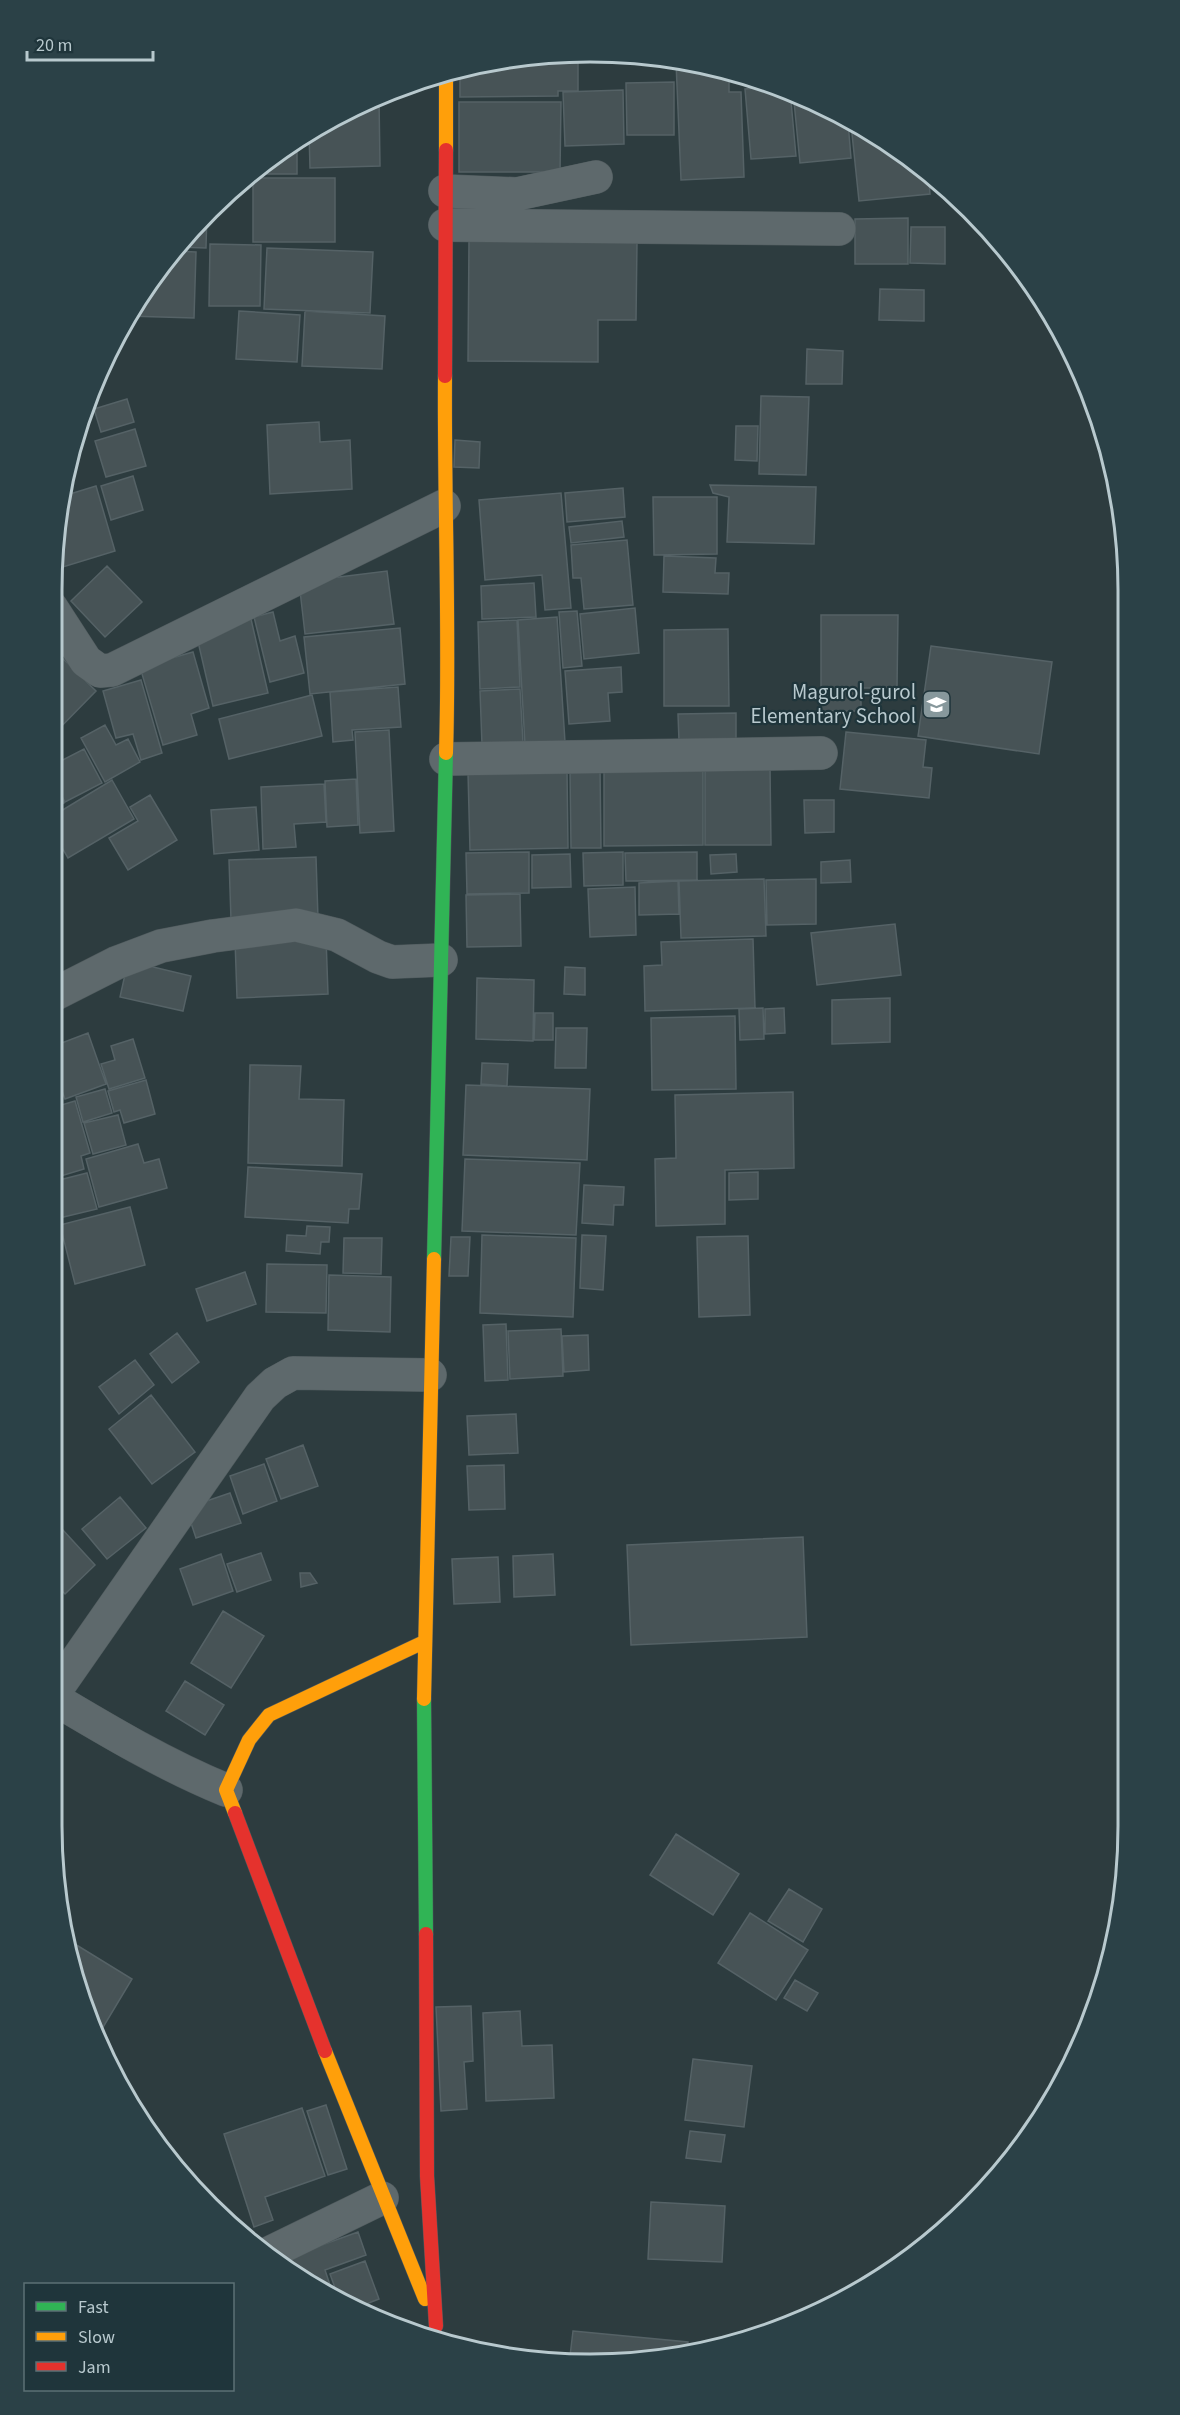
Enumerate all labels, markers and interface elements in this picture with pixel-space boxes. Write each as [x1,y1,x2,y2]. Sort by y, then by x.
scale bar [27,24,153,62]
text: 20 m [36,33,72,58]
place label: Magurol-gurol Elementary School [750,677,916,731]
school or university icon: Magurol-gurol Elementary School [921,688,953,720]
legend [24,2283,234,2391]
text: Fast [78,2295,109,2320]
text: Slow [78,2325,115,2350]
text: Jam [78,2355,111,2380]

